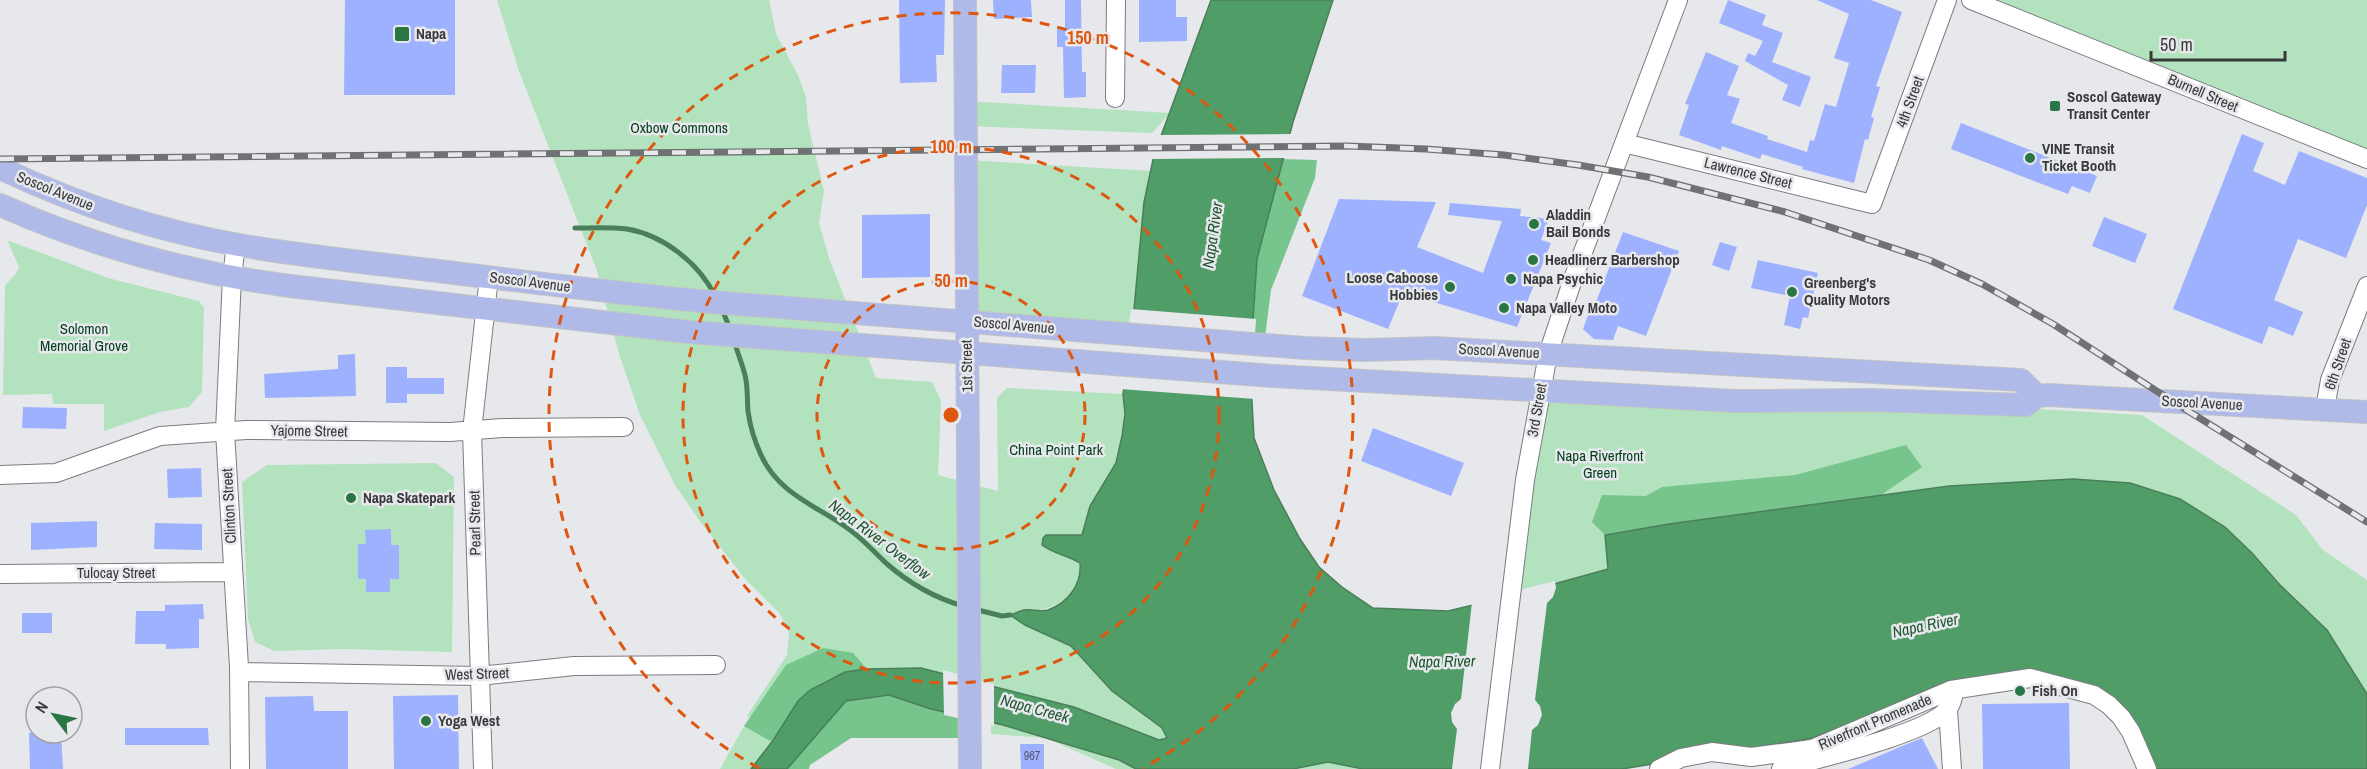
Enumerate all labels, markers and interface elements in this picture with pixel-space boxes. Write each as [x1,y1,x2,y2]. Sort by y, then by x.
place label: Napa [416,23,446,44]
scale bar [2151,24,2284,62]
marker: Napa [393,25,411,43]
text: 150 m [1067,25,1109,50]
text: 50 m [2160,32,2193,57]
street label: Burnell Street [2165,68,2242,117]
street label: 4th Street [1891,73,1929,130]
place label: Soscol Gateway Transit Center [2067,86,2162,124]
marker: Soscol Gateway Transit Center [2048,99,2062,113]
park label: Oxbow Commons [630,117,728,138]
text: 100 m [930,134,972,159]
place label: VINE Transit Ticket Booth [2042,138,2116,176]
street label: Lawrence Street [1702,151,1795,194]
marker: VINE Transit Ticket Booth [2023,151,2037,165]
street label: Soscol Avenue [14,166,97,216]
water label: Napa River [1196,200,1228,269]
place label: Aladdin Bail Bonds [1546,204,1610,242]
marker: Aladdin Bail Bonds [1527,217,1541,231]
place label: Headlinerz Barbershop [1545,249,1680,270]
marker: Headlinerz Barbershop [1526,253,1540,267]
street label: Soscol Avenue [488,266,572,297]
place label: Loose Caboose Hobbies [1346,267,1438,305]
text: 50 m [934,268,968,293]
place label: Napa Psychic [1523,268,1603,289]
marker: Napa Psychic [1504,272,1518,286]
place label: Greenberg's Quality Motors [1804,272,1890,310]
marker: Loose Caboose Hobbies [1443,280,1457,294]
marker: Greenberg's Quality Motors [1785,285,1799,299]
place label: Napa Valley Moto [1516,297,1617,318]
marker: Napa Valley Moto [1497,301,1511,315]
street label: Soscol Avenue [973,311,1056,339]
park label: Solomon Memorial Grove [40,318,128,356]
street label: 6th Street [2319,335,2356,392]
street label: Soscol Avenue [1458,338,1540,363]
street label: 1st Street [956,339,977,393]
street label: 3rd Street [1521,381,1552,438]
street label: Soscol Avenue [2161,390,2243,415]
centre of rings [941,405,961,425]
street label: Yajome Street [270,419,348,442]
park label: China Point Park [1009,439,1104,460]
park label: Napa Riverfront Green [1557,445,1644,483]
street label: Clinton Street [216,467,241,544]
place label: Napa Skatepark [363,487,455,508]
street label: Pearl Street [463,490,486,556]
marker: Napa Skatepark [344,491,358,505]
water label: Napa River Overflow [825,494,936,585]
street label: Tulocay Street [77,562,156,583]
water label: Napa River [1890,607,1960,643]
water label: Napa River [1409,649,1476,673]
street label: West Street [445,662,510,685]
place label: Fish On [2032,680,2078,701]
marker: Fish On [2013,684,2027,698]
north arrow [24,685,84,745]
water label: Napa Creek [998,688,1072,728]
street label: Riverfront Promenade [1815,688,1935,755]
text: N [29,697,53,717]
place label: Yoga West [438,710,500,731]
marker: Yoga West [419,714,433,728]
house number: 967 [1024,748,1041,764]

